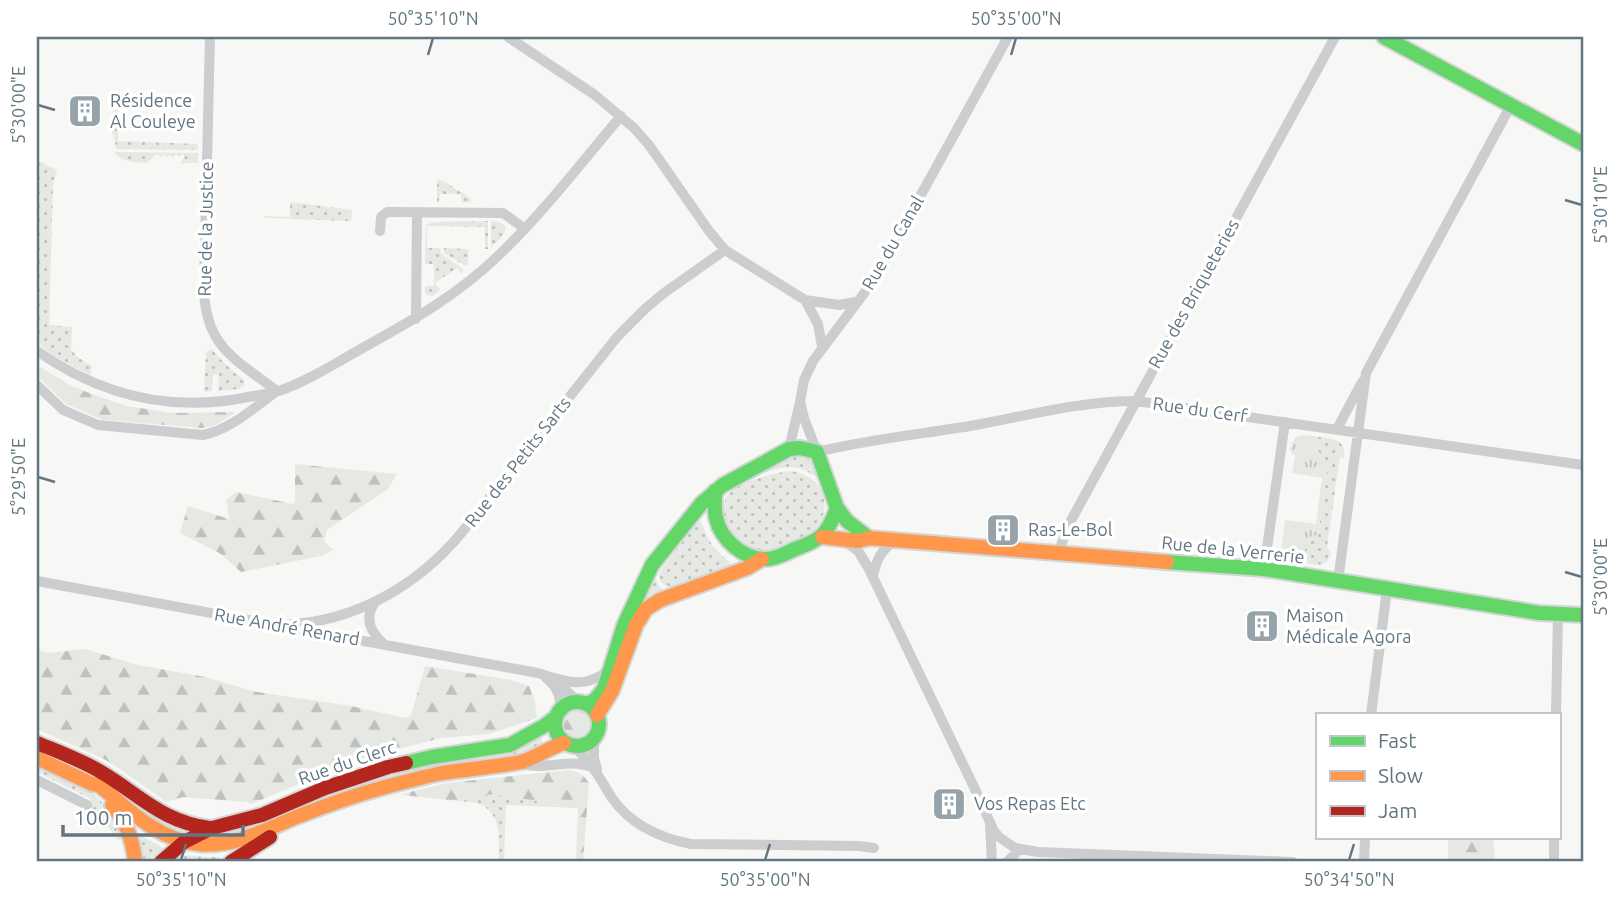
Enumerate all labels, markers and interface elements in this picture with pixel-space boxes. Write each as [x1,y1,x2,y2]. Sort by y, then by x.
text: 50°35'10"N [387,8,479,28]
text: 50°35'00"N [970,8,1062,28]
text: 5°30'00"E [8,66,28,144]
place label: Résidence Al Couleye [110,90,196,131]
building icon: Résidence Al Couleye [66,92,104,130]
street label: Rue de la Justice [194,161,216,297]
text: 5°30'10"E [1590,166,1610,244]
street label: Rue du Canal [857,192,927,293]
street label: Rue des Briqueteries [1144,215,1242,372]
street label: Rue des Petits Sarts [460,392,574,530]
street label: Rue du Cerf [1152,392,1249,426]
text: 5°29'50"E [8,438,28,516]
building icon: Ras-Le-Bol [984,511,1022,549]
place label: Ras-Le-Bol [1028,519,1113,539]
street label: Rue de la Verrerie [1161,532,1306,566]
text: 5°30'00"E [1590,538,1610,616]
street label: Rue André Renard [213,603,361,649]
place label: Maison Médicale Agora [1286,605,1411,646]
building icon: Maison Médicale Agora [1243,607,1281,645]
legend [1316,713,1560,839]
text: Fast [1378,728,1416,752]
street label: Rue du Clerc [296,736,398,788]
text: Slow [1378,763,1423,787]
building icon: Vos Repas Etc [930,785,968,823]
place label: Vos Repas Etc [974,793,1086,813]
scale bar [63,794,243,838]
text: Jam [1378,798,1417,822]
text: 100 m [74,805,132,829]
text: 50°35'10"N [135,869,227,889]
text: 50°35'00"N [719,869,811,889]
text: 50°34'50"N [1303,869,1395,889]

